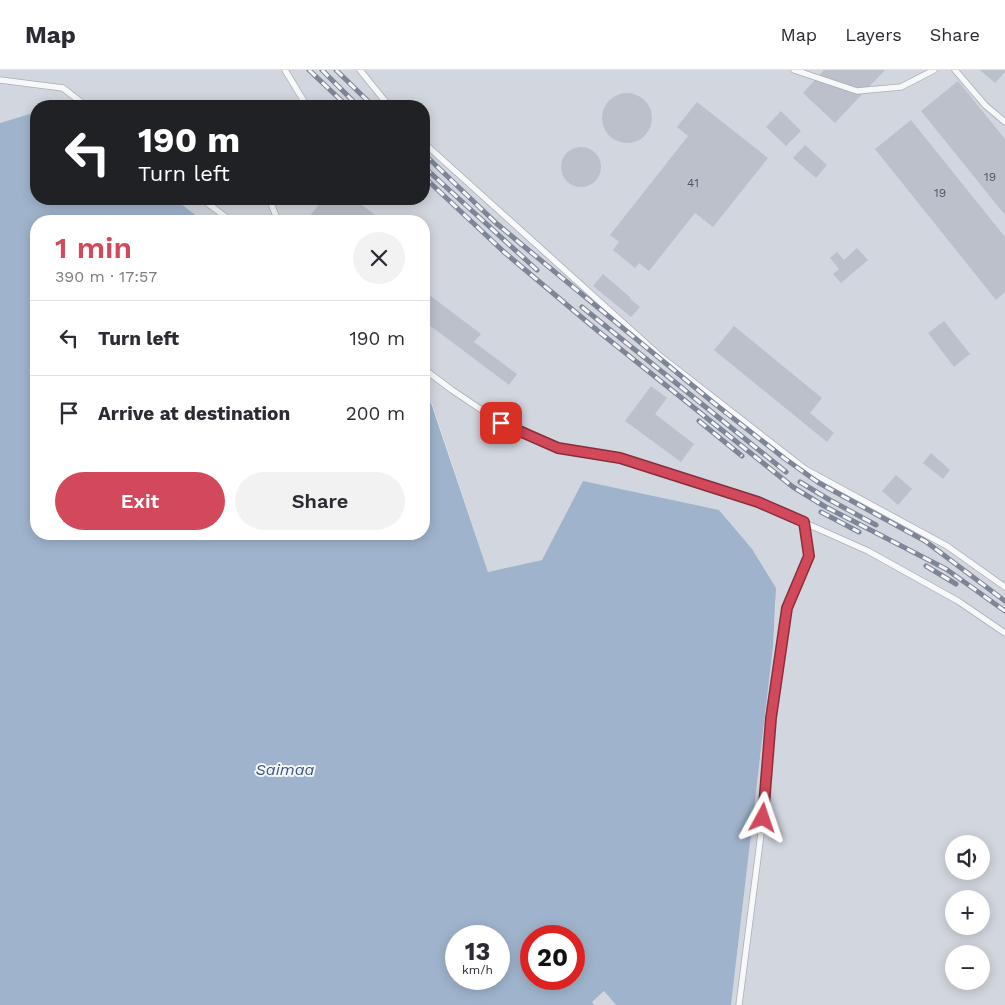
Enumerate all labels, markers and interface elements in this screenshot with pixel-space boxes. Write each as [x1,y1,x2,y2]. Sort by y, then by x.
text: Map [25,21,76,49]
text: Map [780,24,817,45]
text: Layers [845,24,902,45]
text: Share [930,24,980,45]
text: 190 m [138,119,240,161]
icon: left [55,120,120,185]
text: Turn left [138,161,230,186]
house number: 19 [984,170,996,184]
house number: 41 [687,176,699,190]
house number: 19 [934,186,946,200]
text: 1 min [55,230,132,265]
button: close [353,232,405,284]
text: 390 m · 17:57 [55,267,157,286]
icon: left [55,324,83,352]
text: Turn left [98,327,179,350]
text: 190 m [349,327,405,350]
icon: arrive [55,399,83,427]
text: Arrive at destination [98,402,290,425]
text: 200 m [346,402,405,425]
pin [480,402,522,444]
icon: arrive [487,409,515,437]
button: Exit [55,472,225,530]
button: Share [235,472,405,530]
water label: Saimaa [256,760,315,779]
position arrow [736,791,788,843]
map controls [945,835,990,990]
button: sound [945,835,990,880]
button: + [945,890,990,935]
speed limit sign: 20 [520,925,585,990]
text: 13 [465,937,490,966]
button: − [945,945,990,990]
text: km/h [462,963,493,977]

